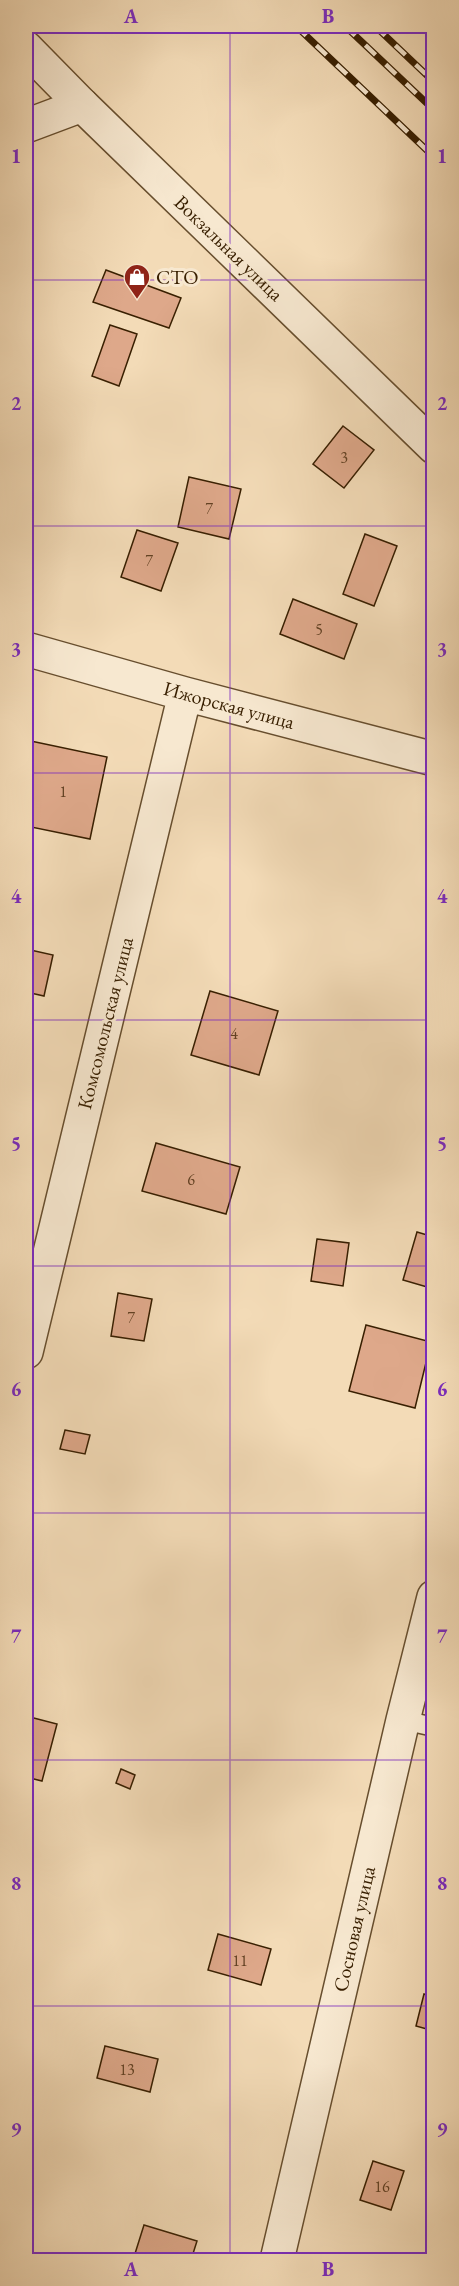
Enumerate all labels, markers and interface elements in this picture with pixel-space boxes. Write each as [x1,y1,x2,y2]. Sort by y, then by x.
text: A [123,3,139,29]
text: B [322,3,334,29]
text: 1 [11,143,21,169]
text: 1 [437,143,447,169]
street label: Вокзальная улица [169,189,289,307]
shop icon: СТО [122,262,152,300]
place label: СТО [156,264,198,290]
text: 2 [11,390,22,416]
text: 2 [437,390,448,416]
house number: 3 [340,447,348,468]
house number: 7 [205,498,213,519]
house number: 7 [145,550,153,571]
house number: 5 [315,619,323,640]
text: 3 [11,636,21,662]
text: 3 [437,636,447,662]
street label: Ижорская улица [161,675,297,735]
house number: 1 [59,781,67,802]
text: 4 [11,883,22,909]
text: 4 [437,883,448,909]
street label: Комсомольская улица [71,934,139,1112]
house number: 4 [230,1023,238,1044]
text: 5 [11,1130,21,1156]
text: 5 [437,1130,447,1156]
house number: 6 [187,1169,195,1190]
house number: 7 [127,1307,135,1328]
text: 6 [11,1376,22,1402]
text: 6 [437,1376,448,1402]
text: 7 [11,1623,22,1649]
text: 7 [437,1623,448,1649]
street label: Сосновая улица [327,1864,381,1994]
text: 8 [11,1870,21,1896]
text: 8 [437,1870,447,1896]
house number: 11 [232,1950,248,1971]
house number: 13 [119,2059,135,2080]
text: 9 [11,2116,22,2142]
text: 9 [437,2116,448,2142]
house number: 16 [374,2176,390,2197]
text: A [123,2256,139,2282]
text: B [322,2256,334,2282]

